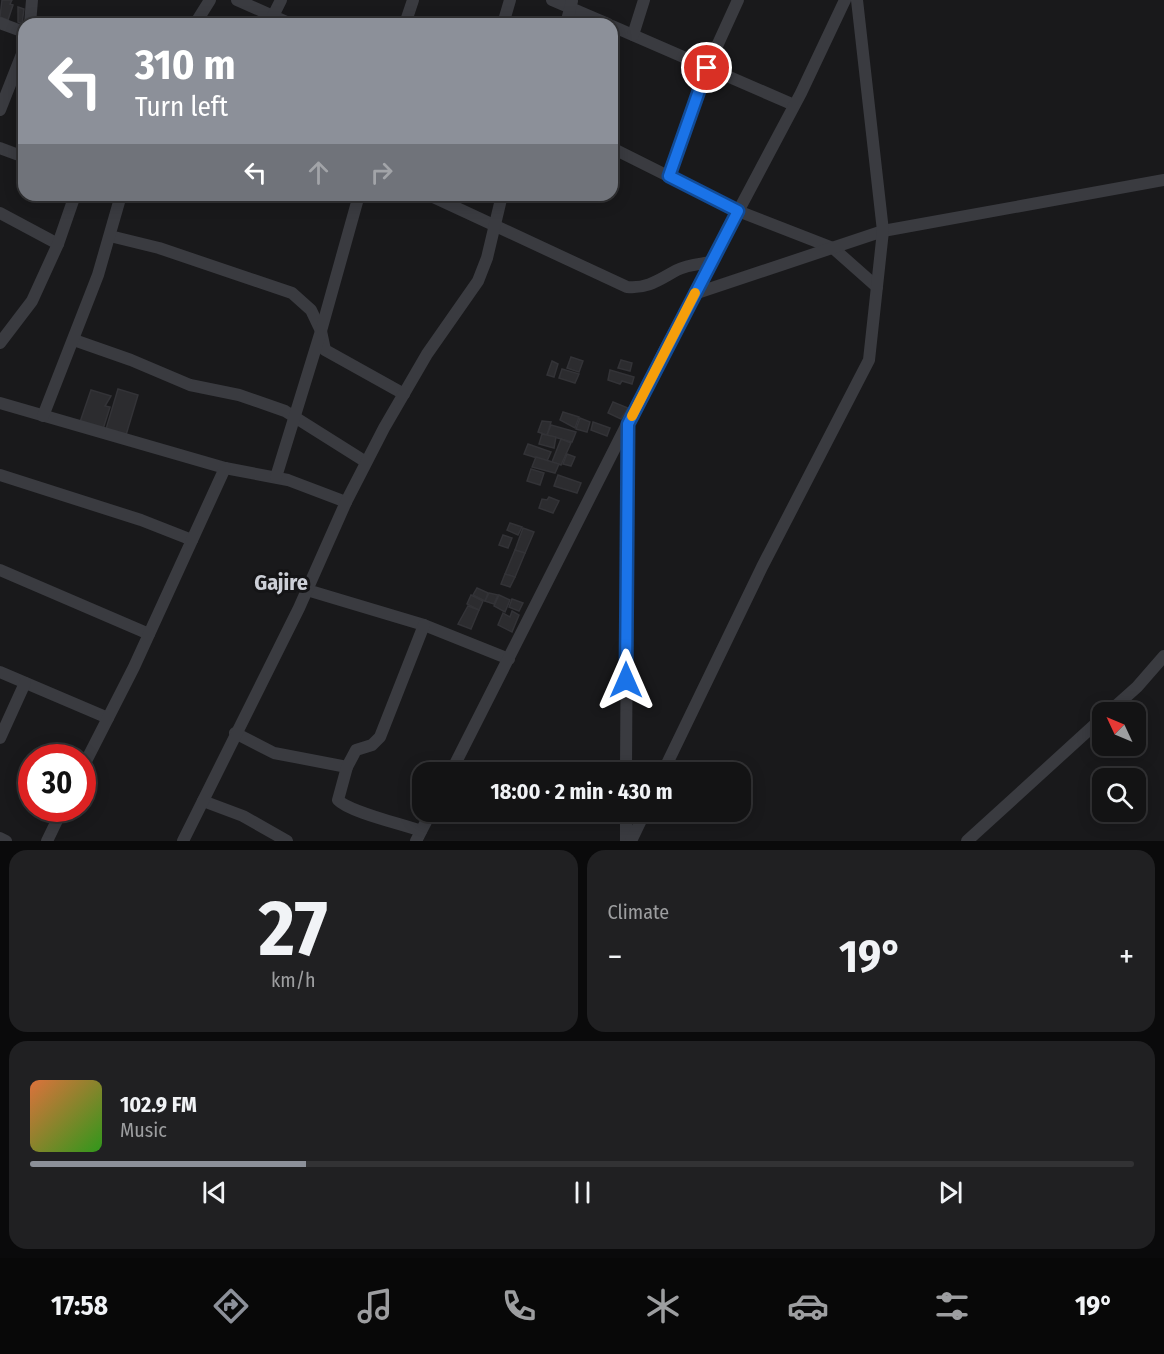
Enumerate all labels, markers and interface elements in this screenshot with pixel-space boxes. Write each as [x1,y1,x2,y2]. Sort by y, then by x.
text: 310 m [135,40,236,90]
icon: left [36,42,114,120]
pin [681,42,732,93]
icon: arrive [690,51,723,84]
text: Turn left [135,91,228,123]
icon: left [239,156,272,189]
icon: ahead [302,156,335,189]
icon: right [365,156,398,189]
district label: Gajire [254,569,308,596]
position arrow [594,648,658,712]
north arrow [1092,702,1146,756]
map controls [1092,702,1146,822]
speed limit sign: 30 [18,744,96,822]
button: search [1092,768,1146,822]
text: 18:00 · 2 min · 430 m [491,778,673,805]
text: 27 [259,882,328,976]
text: Climate [608,900,669,924]
text: 19° [839,930,902,984]
text: − [608,937,622,977]
text: + [1119,937,1134,977]
text: km/h [271,968,316,992]
text: 102.9 FM [120,1091,197,1118]
text: Music [120,1118,167,1142]
icon: previous [198,1176,231,1209]
icon: pause [566,1176,599,1209]
icon: next [934,1176,967,1209]
icon: directions [210,1285,252,1327]
icon: music [354,1285,396,1327]
icon: phone [498,1285,540,1327]
icon: climate [642,1285,684,1327]
icon: car [787,1285,829,1327]
icon: filters [931,1285,973,1327]
text: 17:58 [51,1290,108,1322]
text: 19° [1075,1290,1113,1322]

